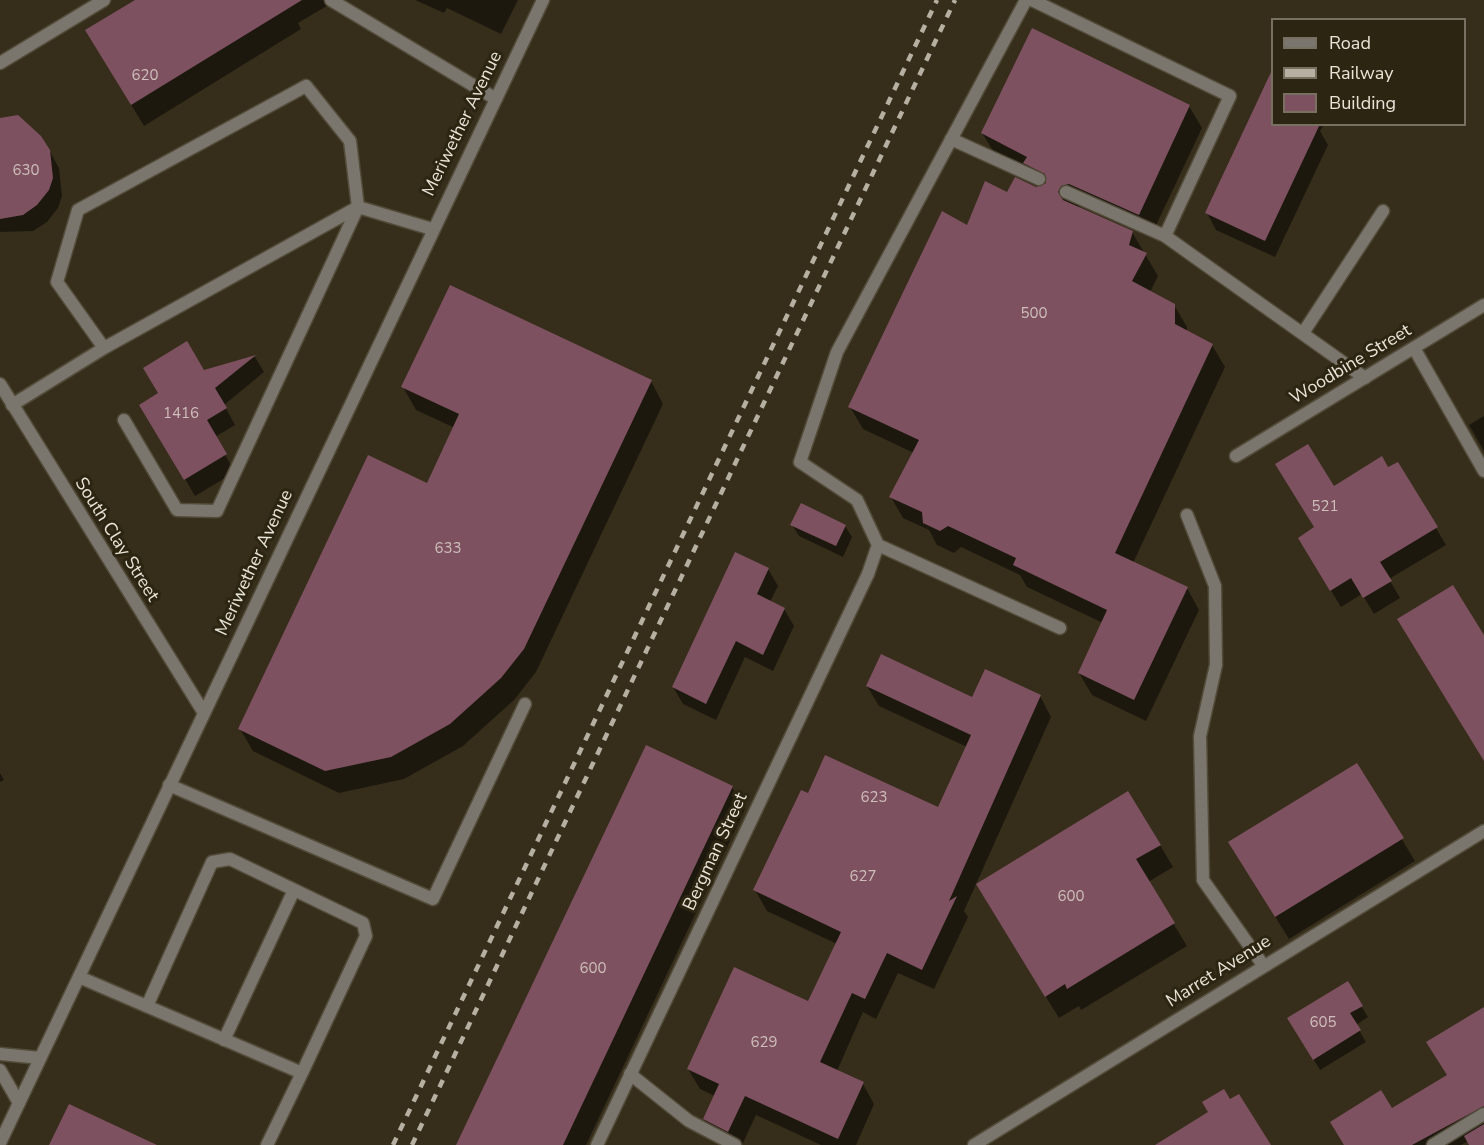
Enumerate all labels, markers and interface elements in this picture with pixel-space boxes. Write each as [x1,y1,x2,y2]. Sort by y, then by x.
legend [1271,18,1466,126]
text: Road [1329,31,1371,55]
street label: Meriwether Avenue [419,48,507,200]
text: Railway [1329,61,1394,85]
house number: 620 [132,67,158,85]
text: Building [1329,91,1396,115]
house number: 630 [13,162,39,180]
house number: 500 [1021,305,1047,323]
street label: Woodbine Street [1287,320,1415,410]
house number: 1416 [163,405,199,423]
street label: South Clay Street [69,474,163,606]
street label: Meriwether Avenue [212,487,298,639]
house number: 521 [1312,498,1338,516]
house number: 633 [435,540,461,558]
house number: 623 [861,789,887,807]
street label: Bergman Street [679,790,753,914]
house number: 627 [850,868,876,886]
house number: 600 [1058,888,1084,906]
street label: Marret Avenue [1163,931,1275,1013]
house number: 600 [580,960,606,978]
house number: 605 [1310,1014,1336,1032]
house number: 629 [751,1034,777,1052]

